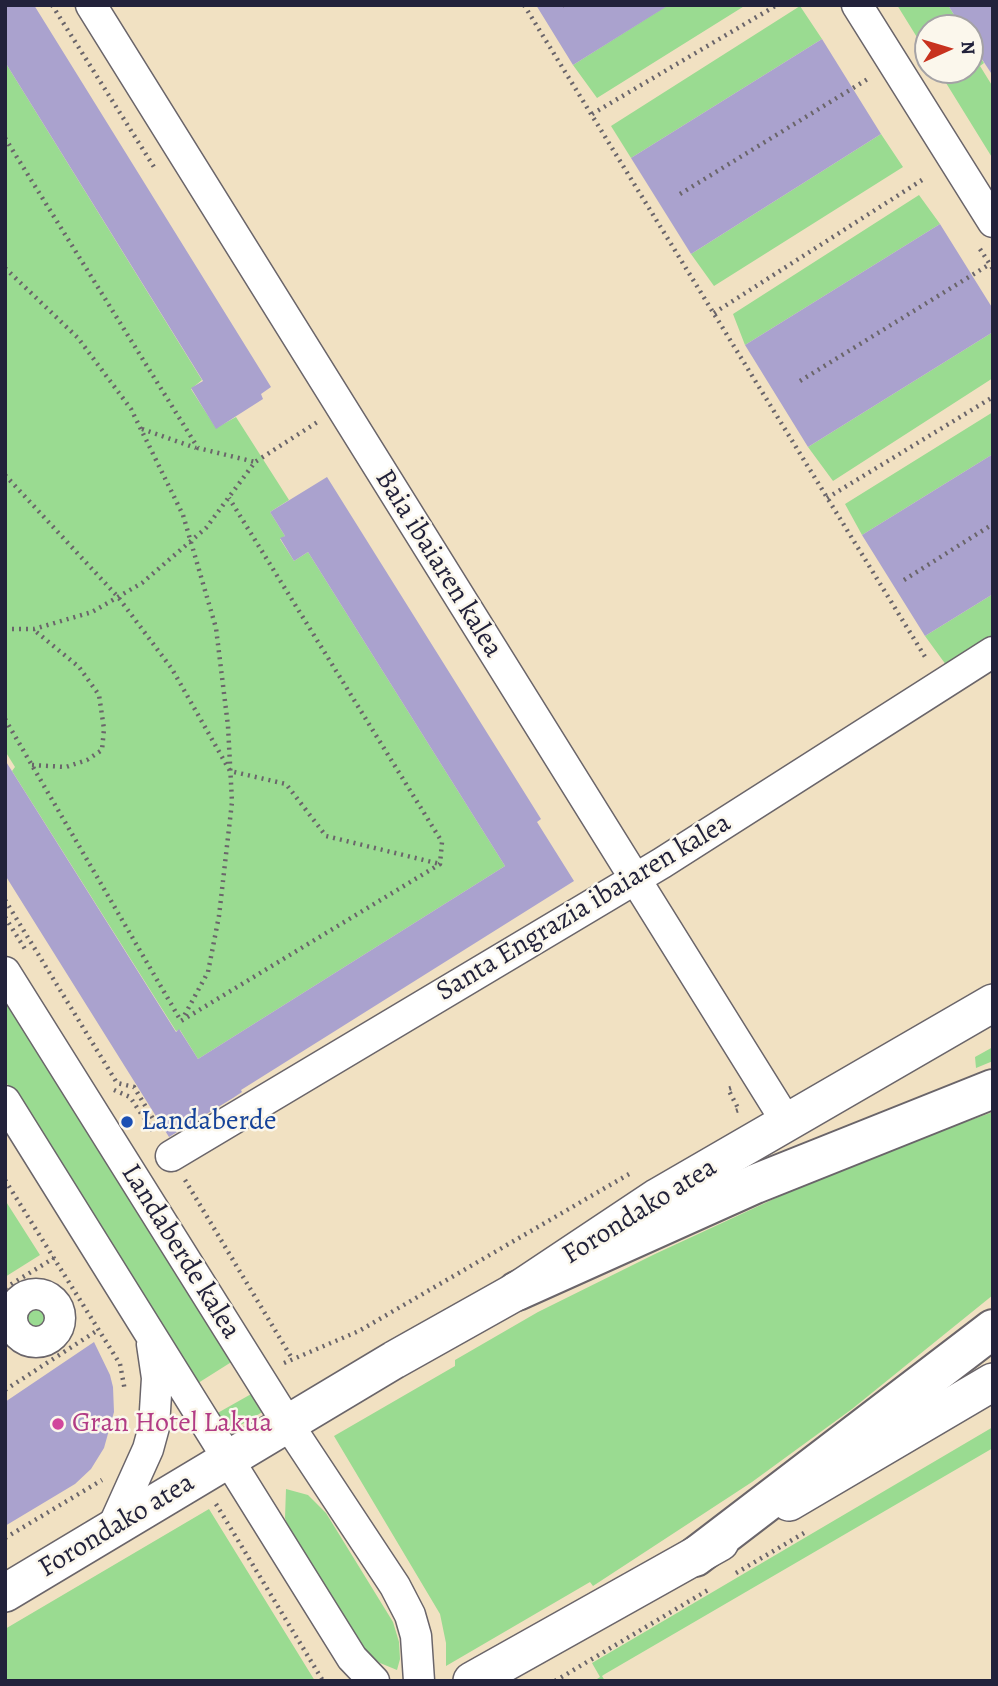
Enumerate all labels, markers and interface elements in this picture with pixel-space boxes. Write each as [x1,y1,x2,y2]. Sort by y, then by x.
north arrow [914,14,984,84]
text: N [955,40,981,55]
street label: Baia ibaiaren kalea [367,464,509,664]
street label: Santa Engrazia ibaiaren kalea [431,807,737,1009]
place label: Landaberde [141,1105,276,1139]
marker: Landaberde [119,1114,135,1130]
street label: Forondako atea [557,1151,723,1273]
street label: Landaberde kalea [113,1158,247,1346]
place label: Gran Hotel Lakua [72,1407,273,1441]
marker: Gran Hotel Lakua [50,1416,66,1432]
street label: Forondako atea [33,1466,201,1586]

